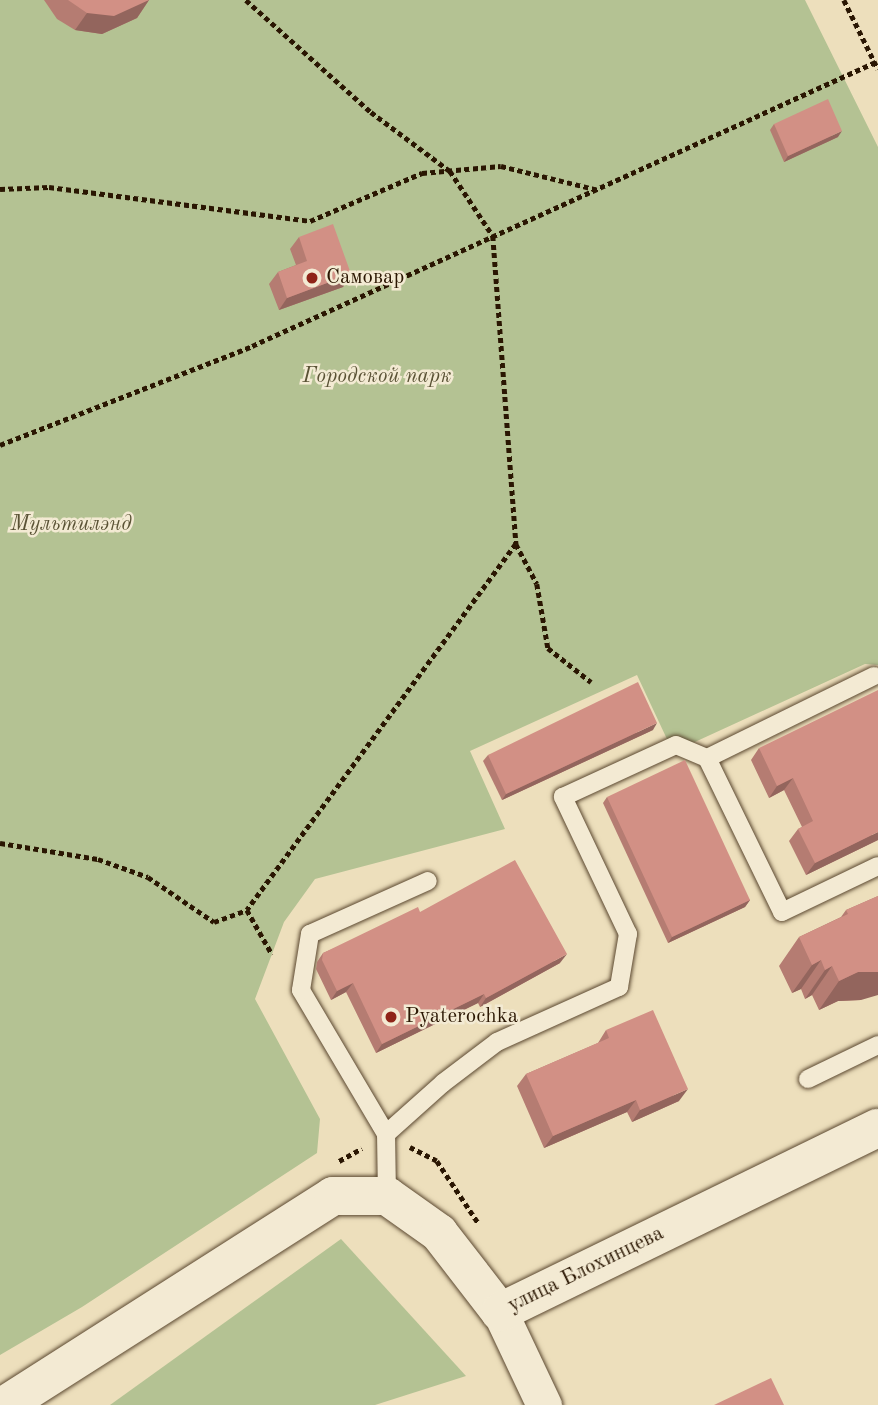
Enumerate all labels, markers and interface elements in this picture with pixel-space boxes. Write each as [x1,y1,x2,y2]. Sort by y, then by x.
place label: Самовар [326,265,404,291]
marker: Самовар [304,270,320,286]
park label: Городской парк [302,364,452,390]
park label: Мультилэнд [10,512,132,538]
place label: Pyaterochka [405,1004,518,1030]
marker: Pyaterochka [383,1009,399,1025]
street label: улица Блохинцева [504,1221,668,1319]

